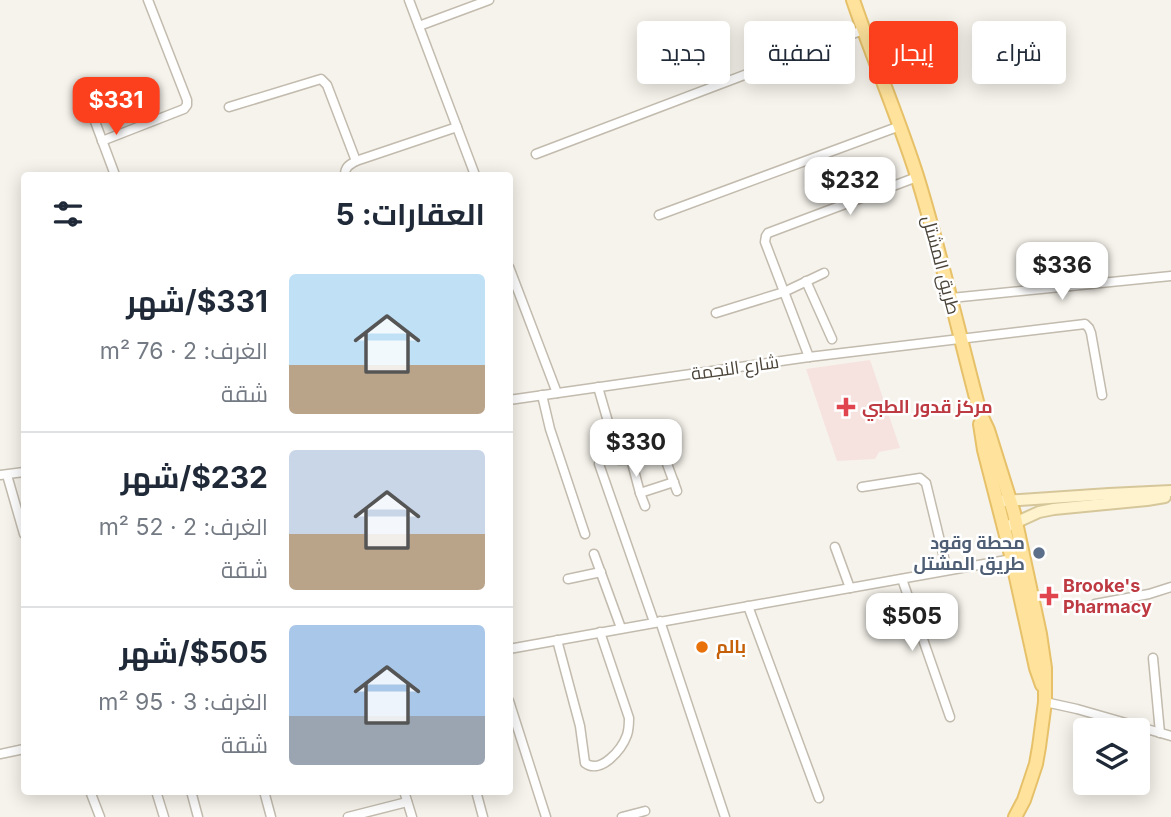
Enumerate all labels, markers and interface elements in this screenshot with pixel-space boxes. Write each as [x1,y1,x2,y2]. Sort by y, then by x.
chip: جديد [637,21,730,84]
chip: تصفية [744,21,855,84]
chip: إيجار [869,21,958,84]
chip: شراء [972,21,1066,84]
pin: $331 [75,78,157,137]
text: $331 [89,86,143,114]
pin: $232 [809,158,891,217]
text: $232 [821,166,879,194]
icon: filters [49,195,87,233]
text: العقارات: 5 [335,196,485,232]
street label: طريق المشتل [916,213,965,317]
pin: $336 [1021,243,1103,302]
text: $336 [1032,251,1092,279]
text: $331/شهر [126,283,268,319]
icon: home [345,302,429,386]
text: الغرف: 2 · 76 m² [100,337,268,365]
street label: شارع النجمة [690,351,780,386]
text: شقة [221,380,268,408]
place label: مركز قدور الطبي [862,396,993,422]
marker: مركز قدور الطبي [836,397,856,417]
pin: $330 [595,420,677,479]
text: $330 [606,428,666,456]
text: $232/شهر [121,459,268,495]
icon: home [345,478,429,562]
text: الغرف: 2 · 52 m² [99,513,268,541]
place label: محطة وقود طريق المشتل [914,532,1025,575]
marker: محطة وقود طريق المشتل [1031,545,1047,561]
text: شقة [221,556,268,584]
place label: Brooke's Pharmacy [1063,575,1152,617]
marker: Brooke's Pharmacy [1041,588,1057,604]
pin: $505 [871,594,953,653]
text: $505 [882,602,942,630]
text: $505/شهر [119,634,268,670]
place label: بالم [716,636,746,659]
marker: بالم [694,639,710,655]
icon: home [345,653,429,737]
text: الغرف: 3 · 95 m² [98,688,268,716]
map controls [1073,718,1150,795]
button: layers [1073,718,1150,795]
text: شقة [221,731,268,759]

